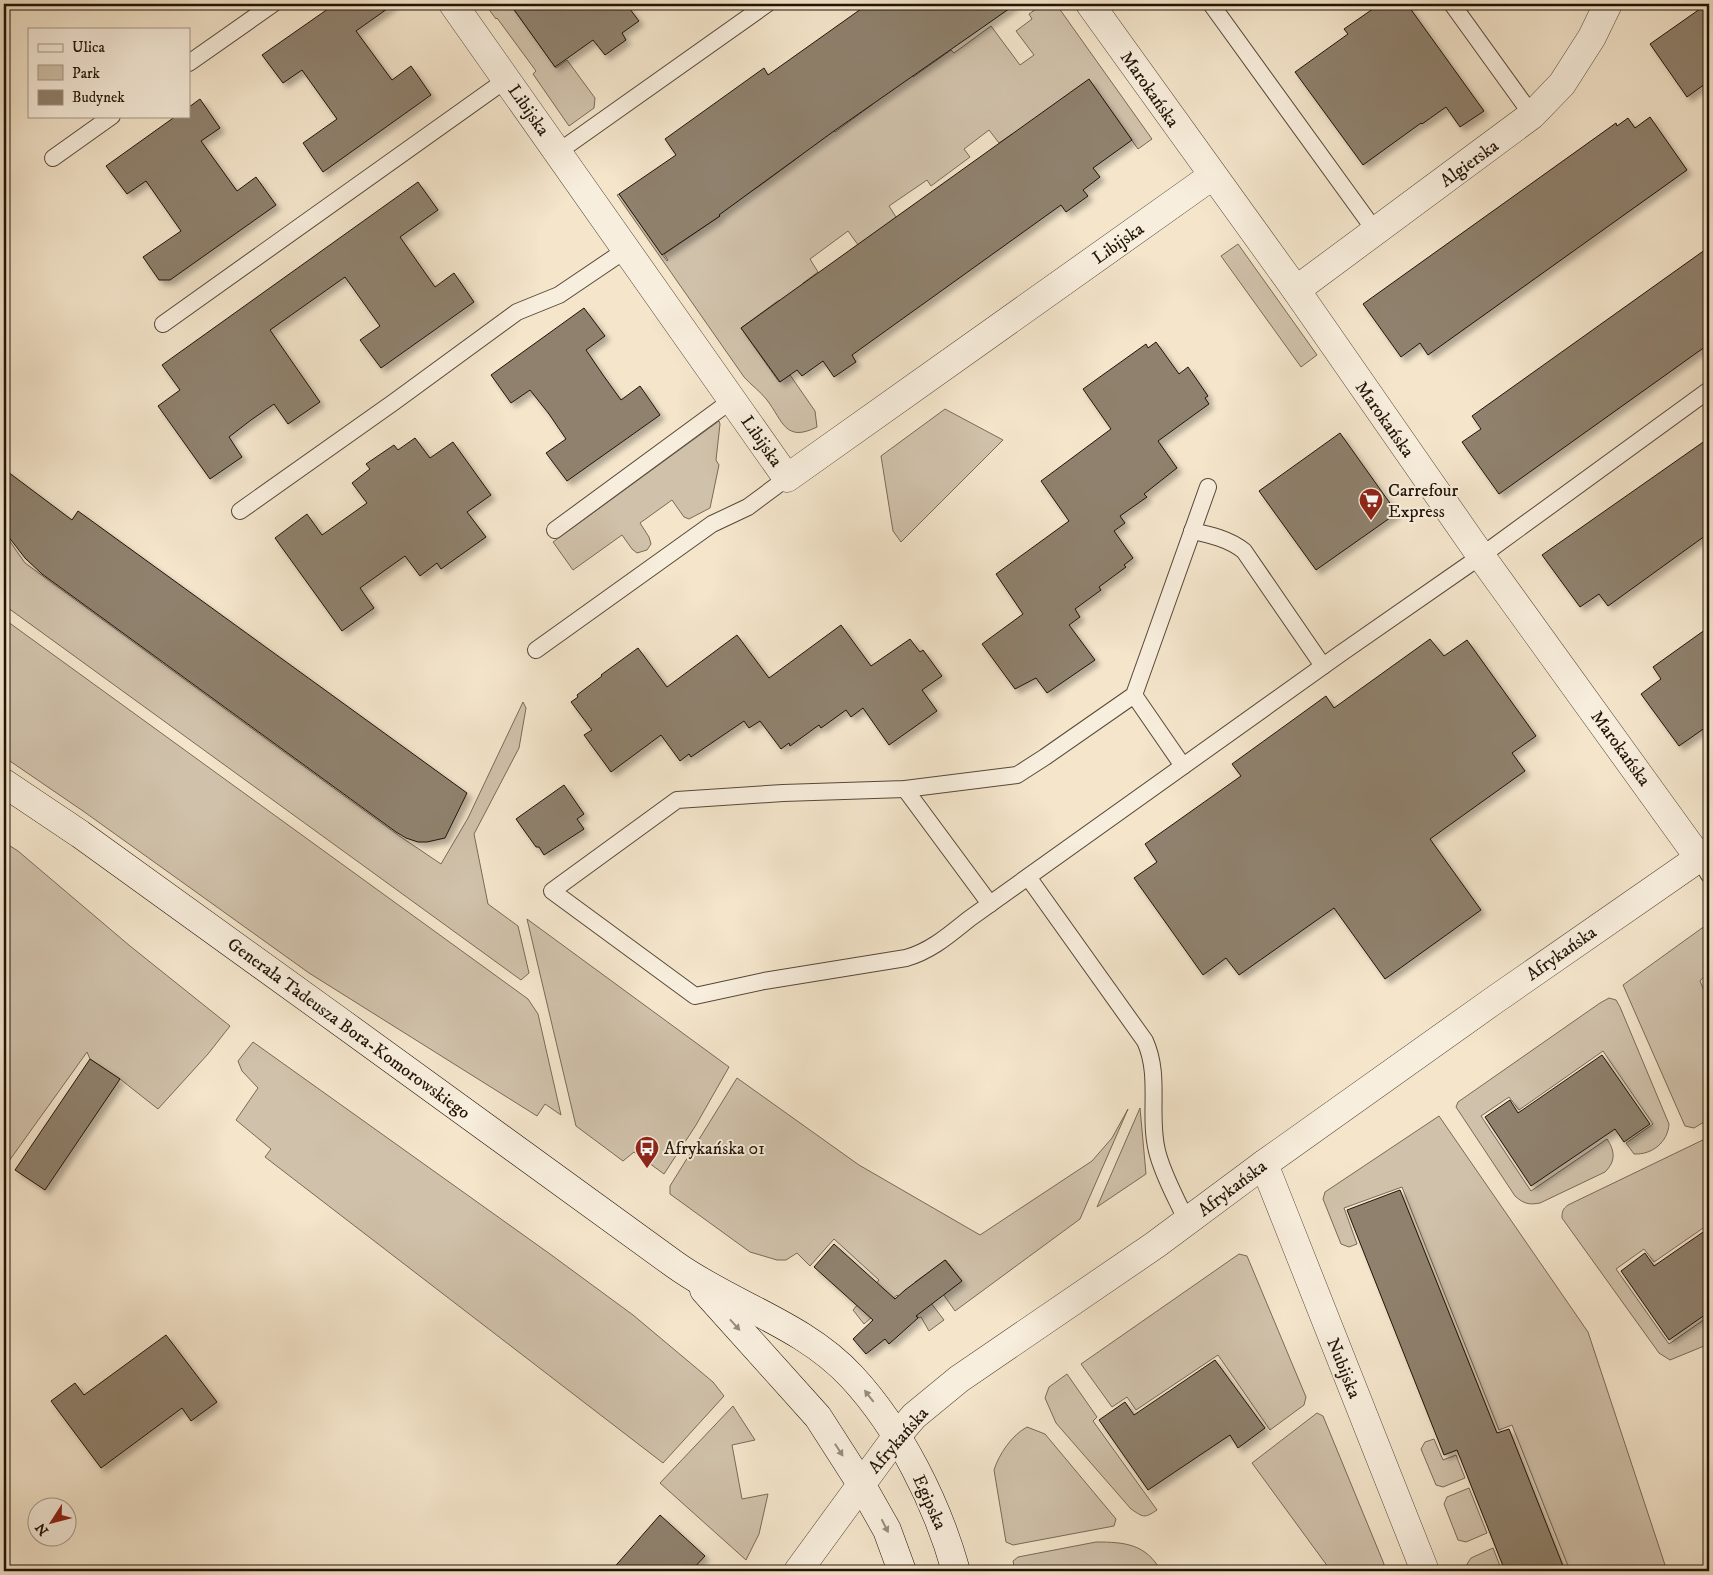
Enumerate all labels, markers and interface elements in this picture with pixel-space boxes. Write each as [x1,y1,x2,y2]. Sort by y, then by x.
legend [28,28,190,118]
text: Ulica [72,38,105,57]
street label: Marokańska [1115,47,1184,132]
text: Park [72,64,101,83]
street label: Libijska [503,81,554,141]
text: Budynek [72,88,125,107]
street label: Algierska [1436,135,1503,192]
street label: Libijska [1089,218,1149,269]
street label: Marokańska [1350,377,1419,462]
street label: Libijska [736,412,787,472]
place label: Carrefour Express [1388,480,1459,523]
supermarket icon: Carrefour Express [1358,487,1384,521]
street label: Marokańska [1585,707,1655,791]
street label: Afrykańska [1522,921,1601,986]
street label: Generała Tadeusza Bora-Komorowskiego [223,933,474,1124]
bus stop icon: Afrykańska 01 [634,1135,660,1169]
place label: Afrykańska 01 [664,1138,765,1160]
street label: Afrykańska [1194,1156,1272,1222]
one-way arrow [729,1319,741,1331]
street label: Nubijska [1321,1335,1365,1402]
one-way arrow [863,1390,874,1403]
street label: Afrykańska [864,1403,934,1478]
one-way arrow [834,1443,844,1457]
street label: Egipska [907,1472,951,1534]
north arrow [28,1498,78,1548]
text: N [31,1519,53,1539]
one-way arrow [881,1519,889,1533]

